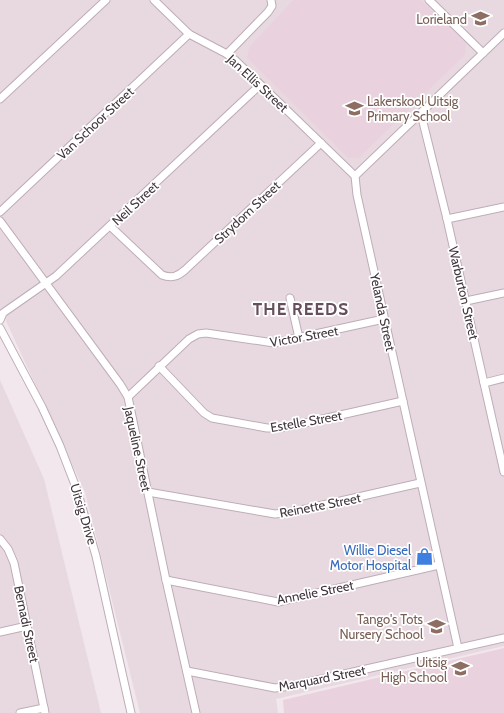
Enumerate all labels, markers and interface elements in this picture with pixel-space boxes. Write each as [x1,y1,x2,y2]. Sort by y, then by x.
school or university icon: Lorieland [470,9,490,29]
place label: Lorieland [416,11,467,27]
street label: Jan Ellis Street [223,50,292,116]
street label: Van Schoor Street [53,83,137,163]
place label: Lakerskool Uitsig Primary School [367,93,459,124]
school or university icon: Lakerskool Uitsig Primary School [344,98,364,118]
street label: Neil Street [108,177,162,229]
street label: Strydom Street [211,177,284,247]
street label: Warburton Street [445,245,483,342]
street label: Yelanda Street [367,271,399,353]
district label: THE REEDS [253,299,349,319]
street label: Victor Street [269,322,340,350]
street label: Jaqueline Street [121,404,155,493]
street label: Estelle Street [269,407,344,435]
street label: Uitsig Drive [67,482,101,547]
street label: Reinette Street [278,489,363,521]
place label: Willie Diesel Motor Hospital [330,542,411,573]
shop icon: Willie Diesel Motor Hospital [414,547,434,567]
street label: Annelie Street [275,577,355,607]
street label: Bernadi Street [11,584,43,665]
place label: Tango's Tots Nursery School [340,611,424,642]
school or university icon: Tango's Tots Nursery School [426,616,446,636]
place label: Uitsig High School [381,654,448,685]
school or university icon: Uitsig High School [450,659,470,679]
street label: Marquard Street [277,662,368,694]

